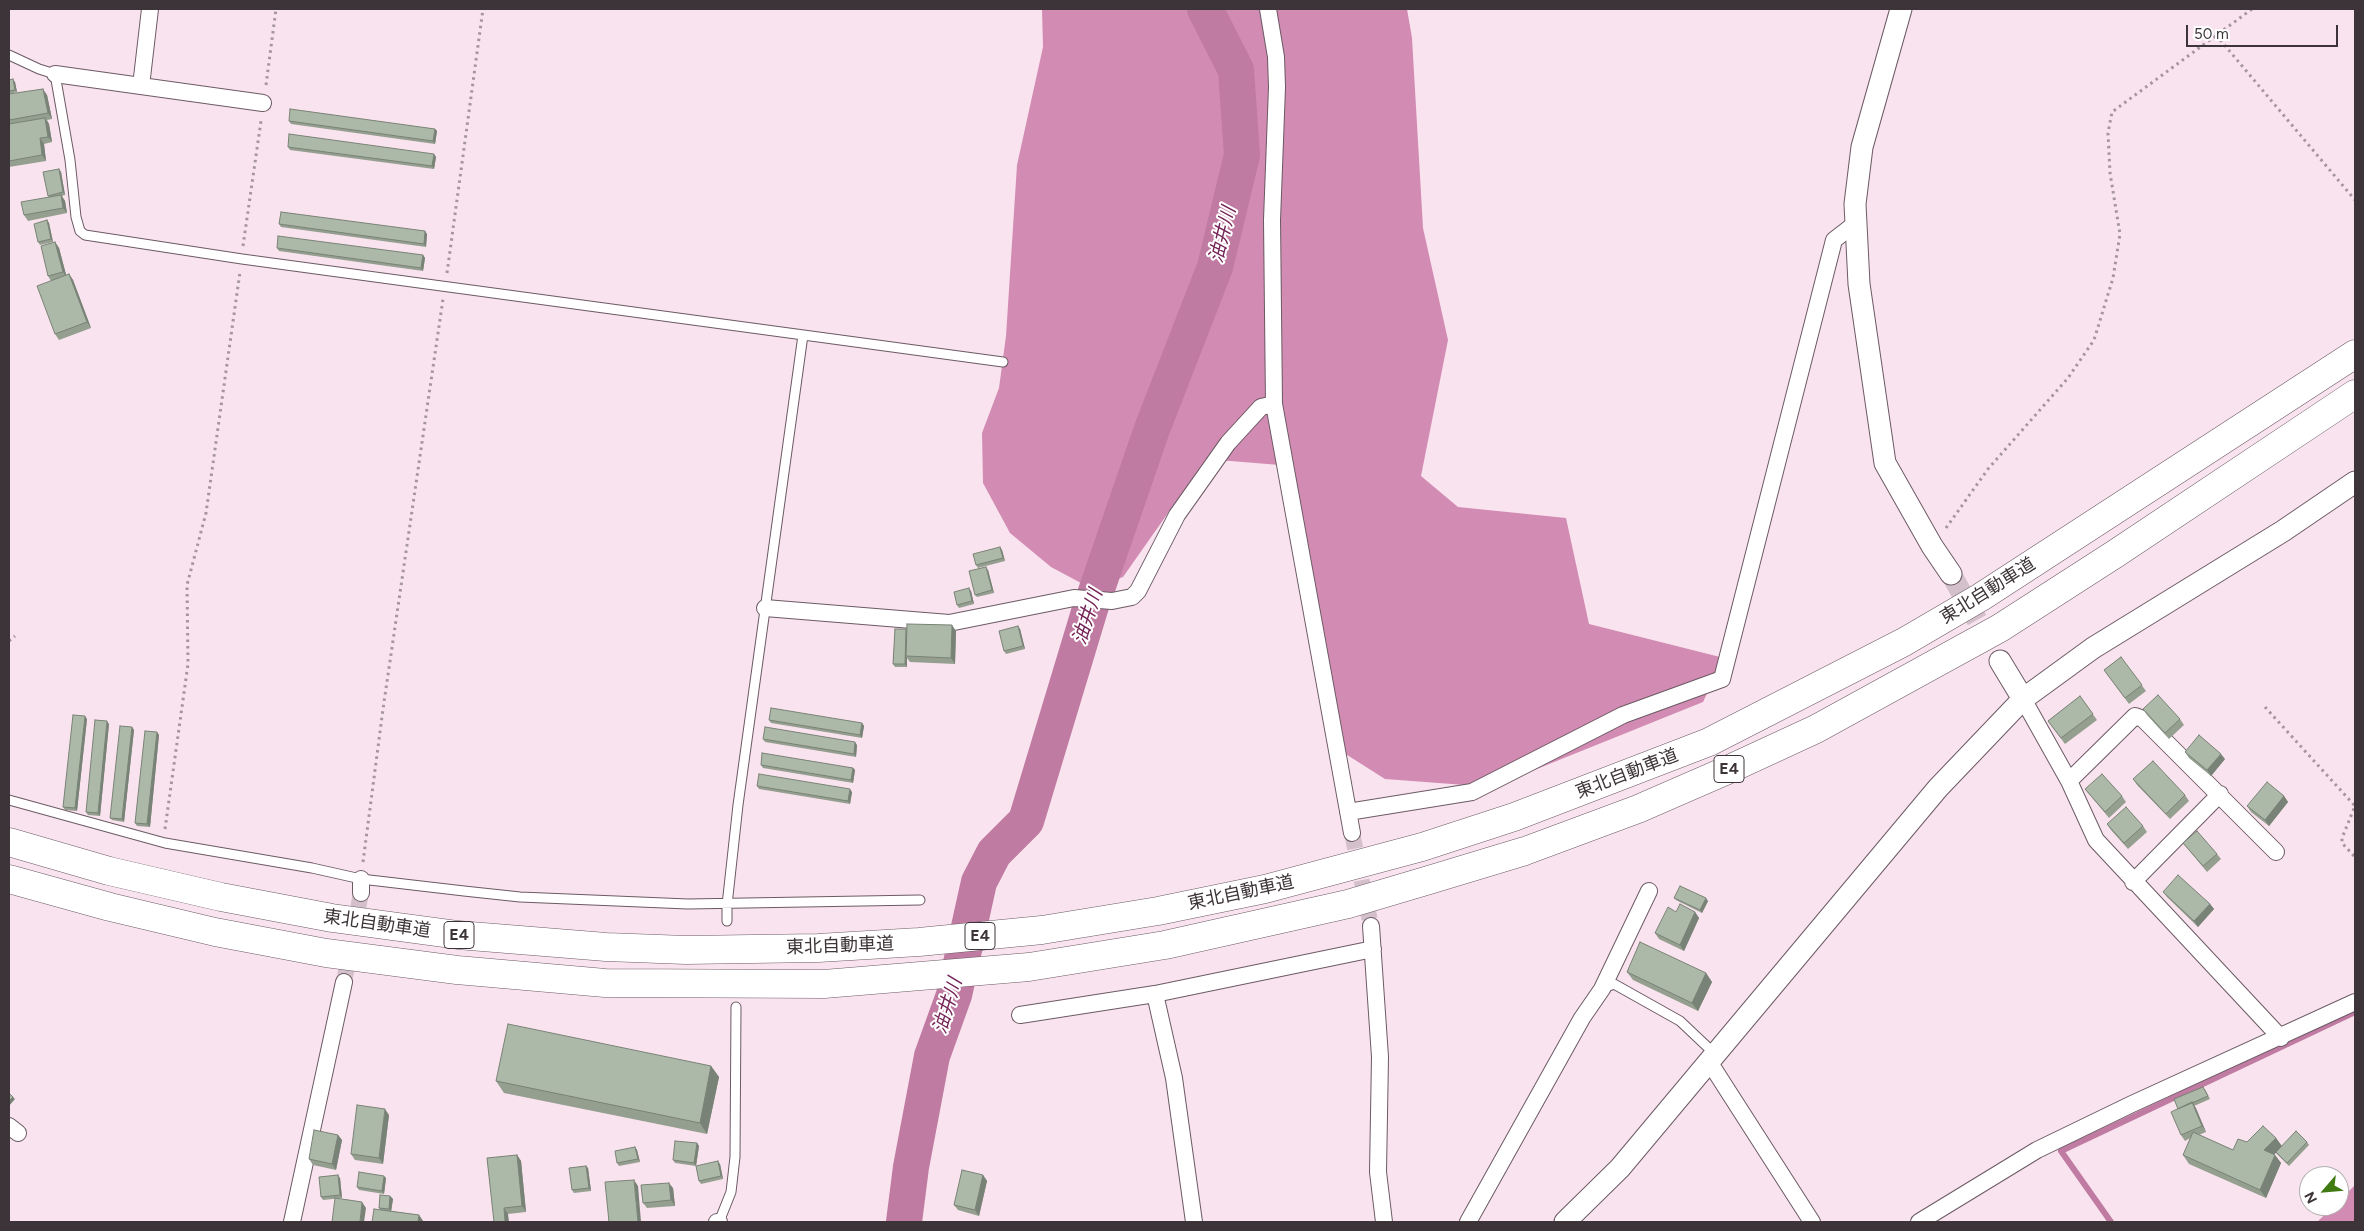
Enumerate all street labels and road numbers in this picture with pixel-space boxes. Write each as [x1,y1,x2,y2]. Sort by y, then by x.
street label: 東北自動車道 [1936,553,2040,629]
street label: 東北自動車道 [1573,745,1681,803]
road number: E4 [1714,756,1744,782]
street label: 東北自動車道 [1186,871,1296,915]
street label: 東北自動車道 [322,906,432,942]
road number: E4 [444,922,474,948]
road number: E4 [965,922,995,949]
street label: 東北自動車道 [786,933,894,959]

